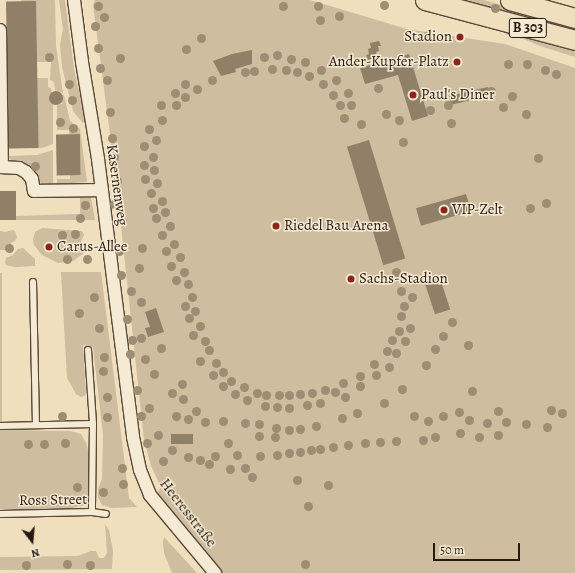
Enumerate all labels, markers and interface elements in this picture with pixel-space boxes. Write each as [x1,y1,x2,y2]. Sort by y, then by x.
road number: B 303 [508,16,548,40]
place label: Stadion [404,28,452,46]
marker: Stadion [455,32,465,42]
place label: Ander-Kupfer-Platz [329,53,449,71]
marker: Ander-Kupfer-Platz [452,57,462,67]
place label: Paul's Diner [421,86,495,104]
marker: Paul's Diner [408,90,418,100]
street label: Kasernenweg [102,143,132,227]
place label: VIP-Zelt [452,201,503,219]
marker: VIP-Zelt [439,205,449,215]
place label: Riedel Bau Arena [284,217,388,235]
marker: Riedel Bau Arena [271,221,281,231]
place label: Carus-Allee [57,238,127,256]
marker: Carus-Allee [44,242,54,252]
place label: Sachs-Stadion [359,270,448,288]
marker: Sachs-Stadion [346,274,356,284]
street label: Heeresstraße [156,475,220,551]
street label: Ross Street [19,490,87,510]
north arrow [12,521,52,561]
scale bar [435,535,522,561]
text: 50 m [440,542,464,558]
text: N [30,545,41,561]

